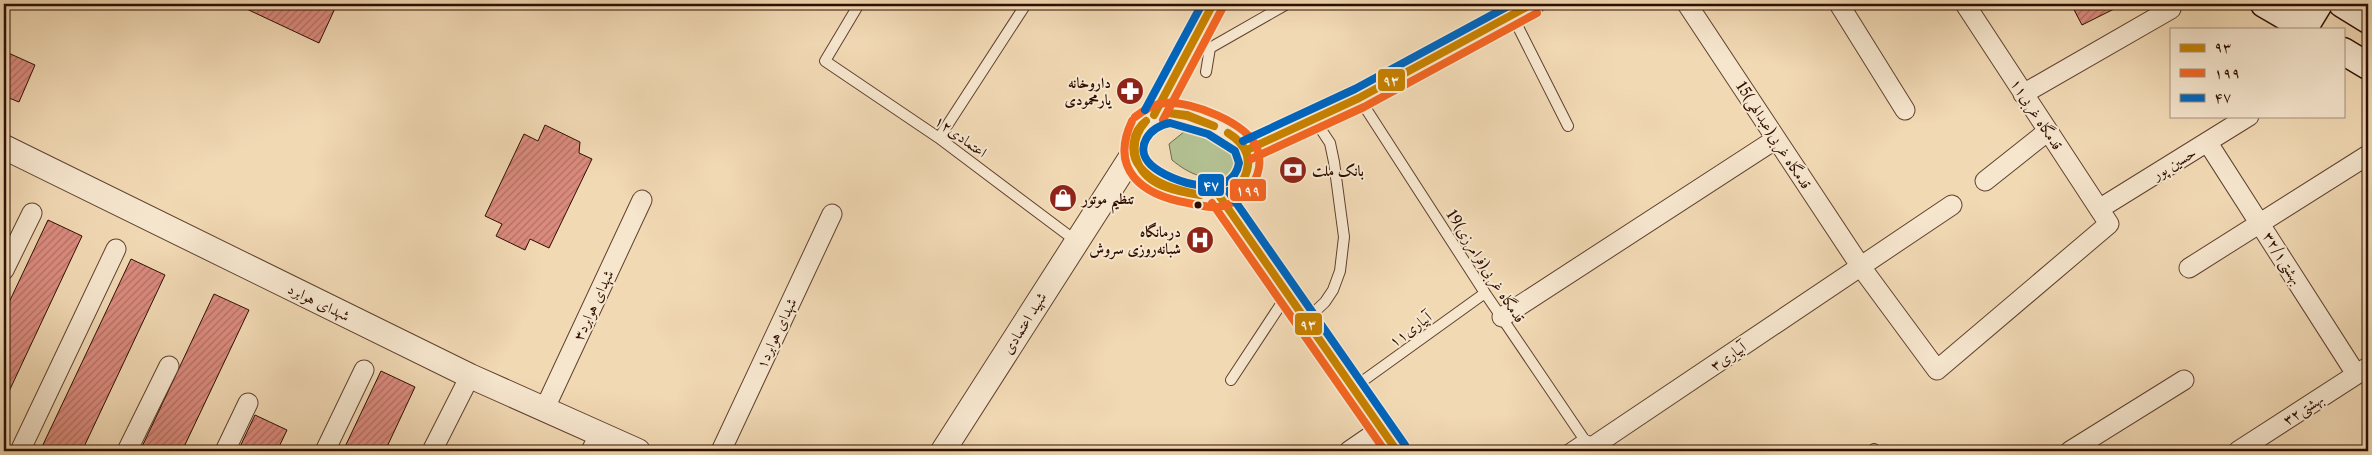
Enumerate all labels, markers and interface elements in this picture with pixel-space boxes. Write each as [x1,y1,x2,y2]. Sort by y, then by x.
legend [2170,28,2344,118]
text: ۹۳ [2214,37,2232,56]
text: ۱۹۹ [2214,63,2240,82]
line badge: ۹۳ [1377,68,1406,92]
text: ۹۳ [1383,71,1399,89]
place label: داروخانه یارمحمودی [1064,73,1112,109]
street label: قدمگاه غربی۱۱ [2005,75,2067,155]
pharmacy icon: داروخانه یارمحمودی [1115,76,1145,106]
street label: 15قدمگاه غربی(عبدالهی) [1730,78,1816,194]
text: ۴۷ [2214,87,2232,106]
street label: اعتمادی۱۲ [931,111,991,161]
street label: حسین پور [2147,143,2200,186]
bank icon: بانک ملت [1278,155,1308,185]
place label: بانک ملت [1312,161,1364,180]
line badge: ۴۷ [1197,173,1225,197]
text: ۴۷ [1203,176,1219,194]
line badge: ۱۹۹ [1229,178,1267,202]
text: ۱۹۹ [1236,181,1260,199]
shop icon: تنظیم موتور [1048,183,1078,213]
place label: تنظیم موتور [1080,189,1135,214]
unlabelled marker [1193,200,1203,210]
street label: 19قدمگاه غربی(فرامرزی) [1441,206,1530,327]
place label: درمانگاه شبانه‌روزی سروش [1089,222,1181,260]
hospital icon: درمانگاه شبانه‌روزی سروش [1185,225,1215,255]
street label: بهشتی۳۲/۱ [2258,228,2307,289]
street label: ۳شهدای هوابرد [568,267,619,344]
street label: شهدای هوابرد [284,279,353,326]
street label: شهید اعتمادی [998,289,1051,358]
street label: شهدای هوابرد۱ [751,295,802,372]
street label: آبیاری۱۱ [1385,306,1436,351]
line badge: ۹۳ [1294,312,1323,336]
text: ۹۳ [1300,315,1316,333]
street label: آبیاری۳ [1706,336,1751,375]
street label: بهشتی۳۲ [2279,389,2328,431]

